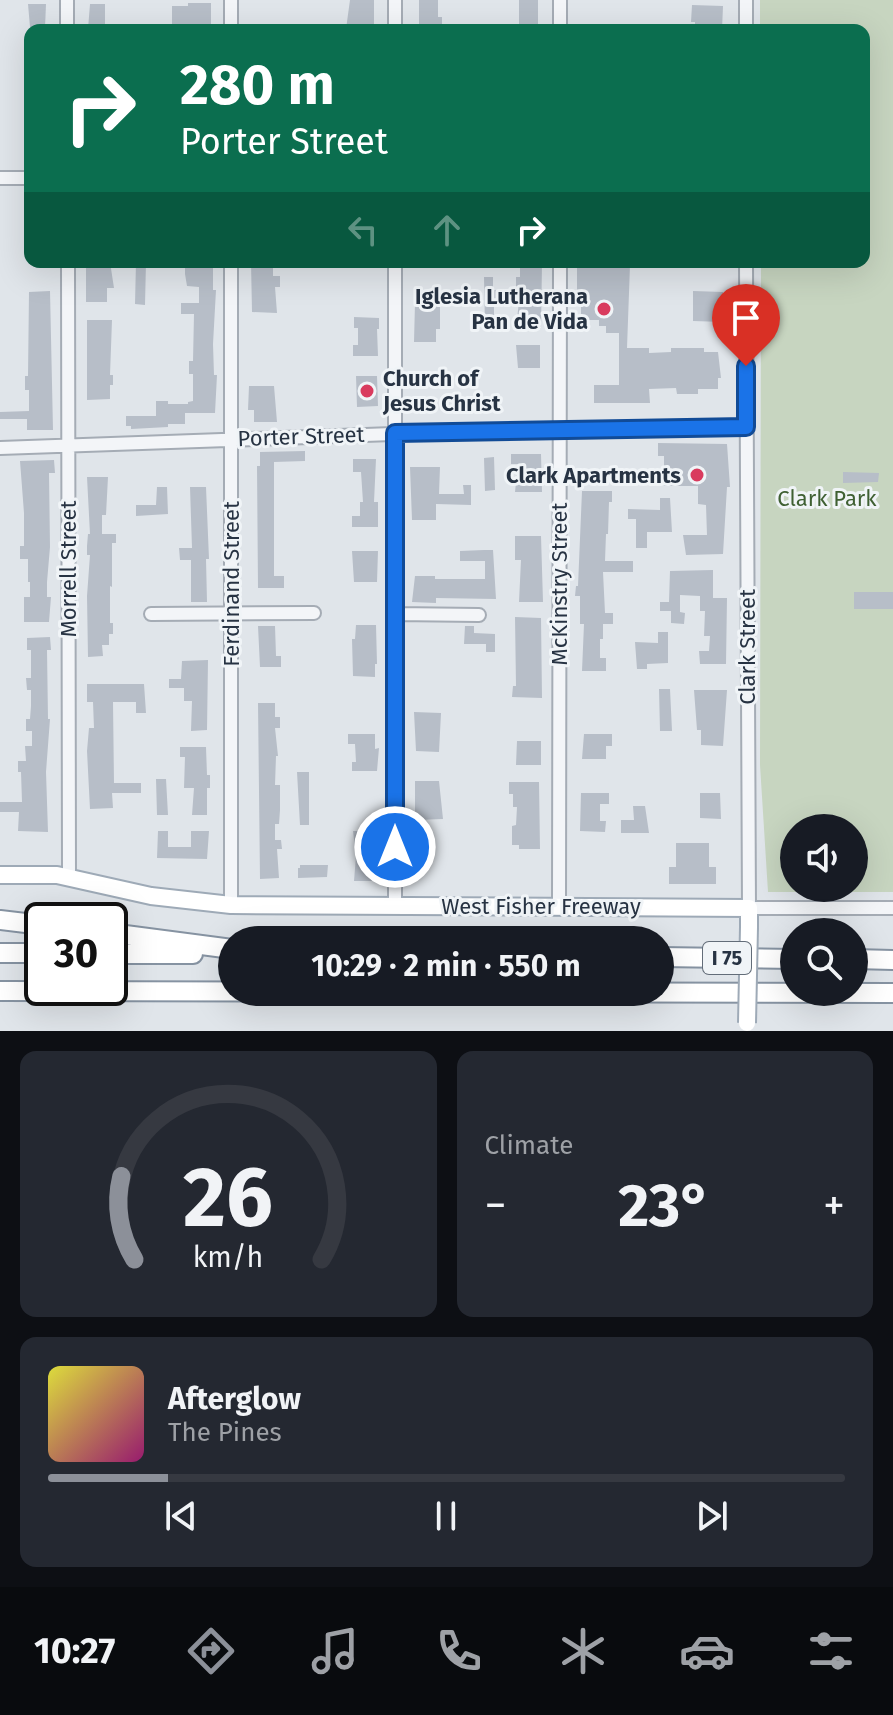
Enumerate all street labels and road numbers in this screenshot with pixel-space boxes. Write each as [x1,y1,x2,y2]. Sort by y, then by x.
street label: Porter Street [237,421,365,452]
street label: Morrell Street [55,501,82,637]
street label: Ferdinand Street [218,501,245,667]
street label: McKinstry Street [546,503,573,665]
street label: Clark Street [734,589,761,705]
street label: West Fisher Freeway [441,893,641,920]
road number: I 75 [703,942,751,974]

